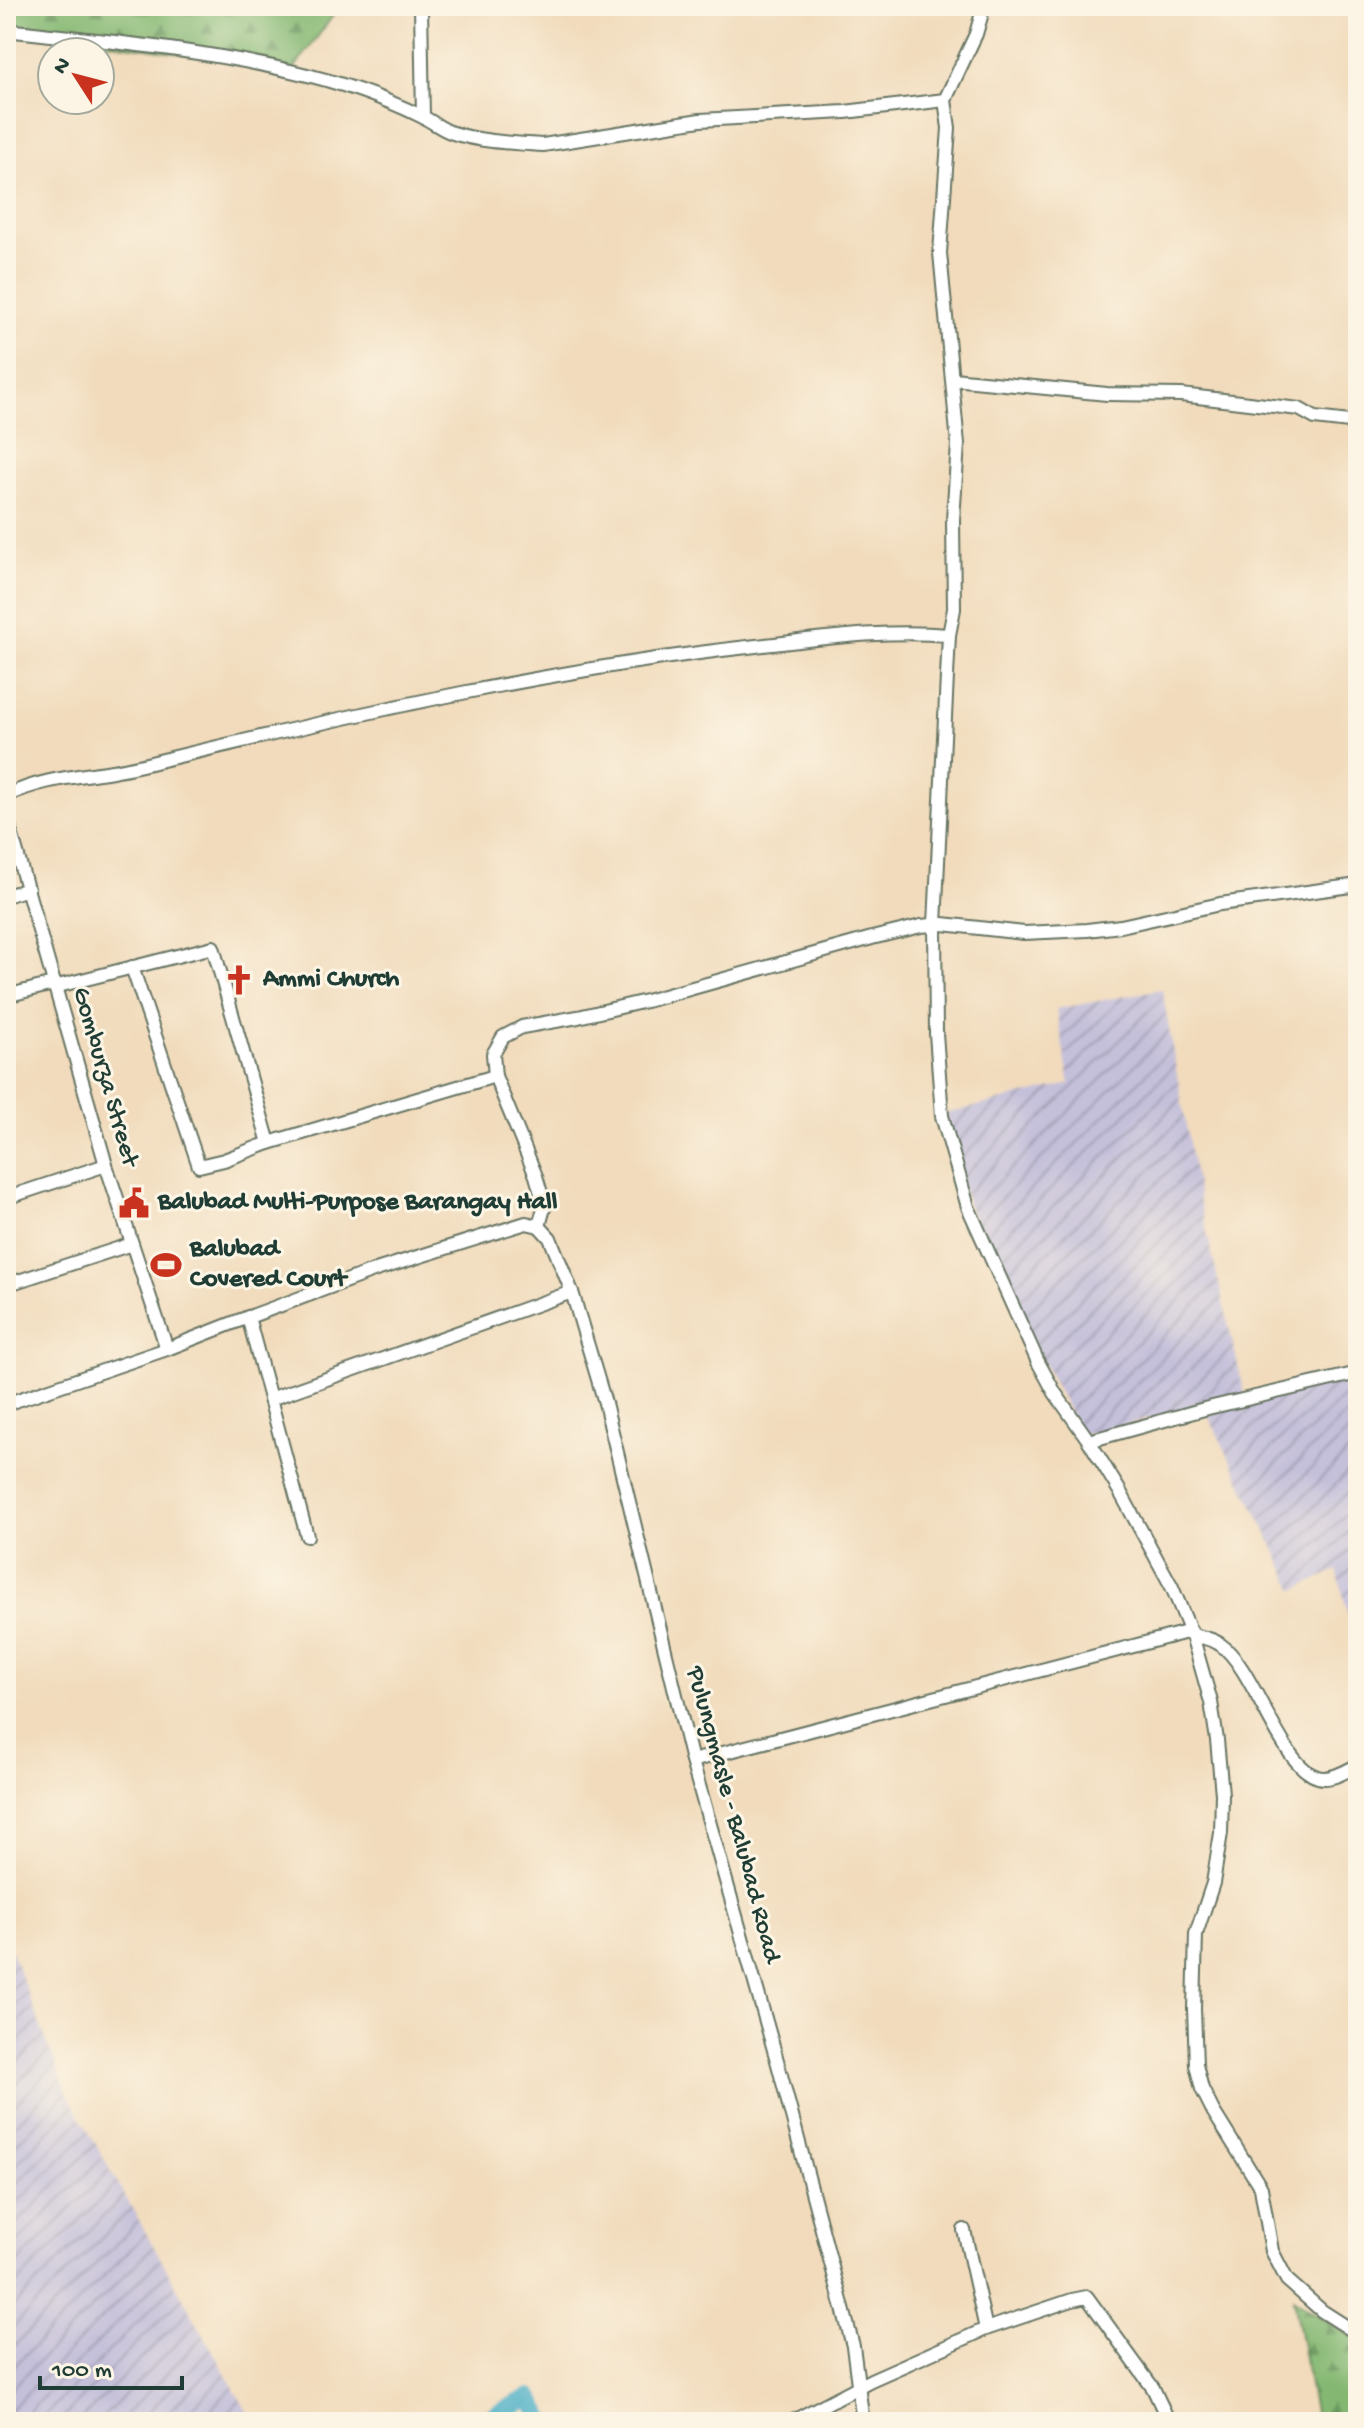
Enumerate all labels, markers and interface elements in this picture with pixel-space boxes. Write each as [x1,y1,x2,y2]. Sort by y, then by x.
north arrow [36,36,116,116]
text: N [48,53,78,80]
church icon: Ammi Church [222,963,256,997]
place label: Ammi Church [262,965,399,996]
street label: Gomburza Street [64,984,145,1172]
public building icon: Balubad Multi-Purpose Barangay Hall [117,1186,151,1220]
place label: Balubad Multi-Purpose Barangay Hall [157,1188,558,1219]
place label: Balubad Covered Court [189,1235,348,1296]
sports icon: Balubad Covered Court [149,1248,183,1282]
street label: Pulungmasle - Balubad Road [677,1662,787,1968]
scale bar [40,2340,182,2390]
text: 100 m [51,2357,112,2386]

